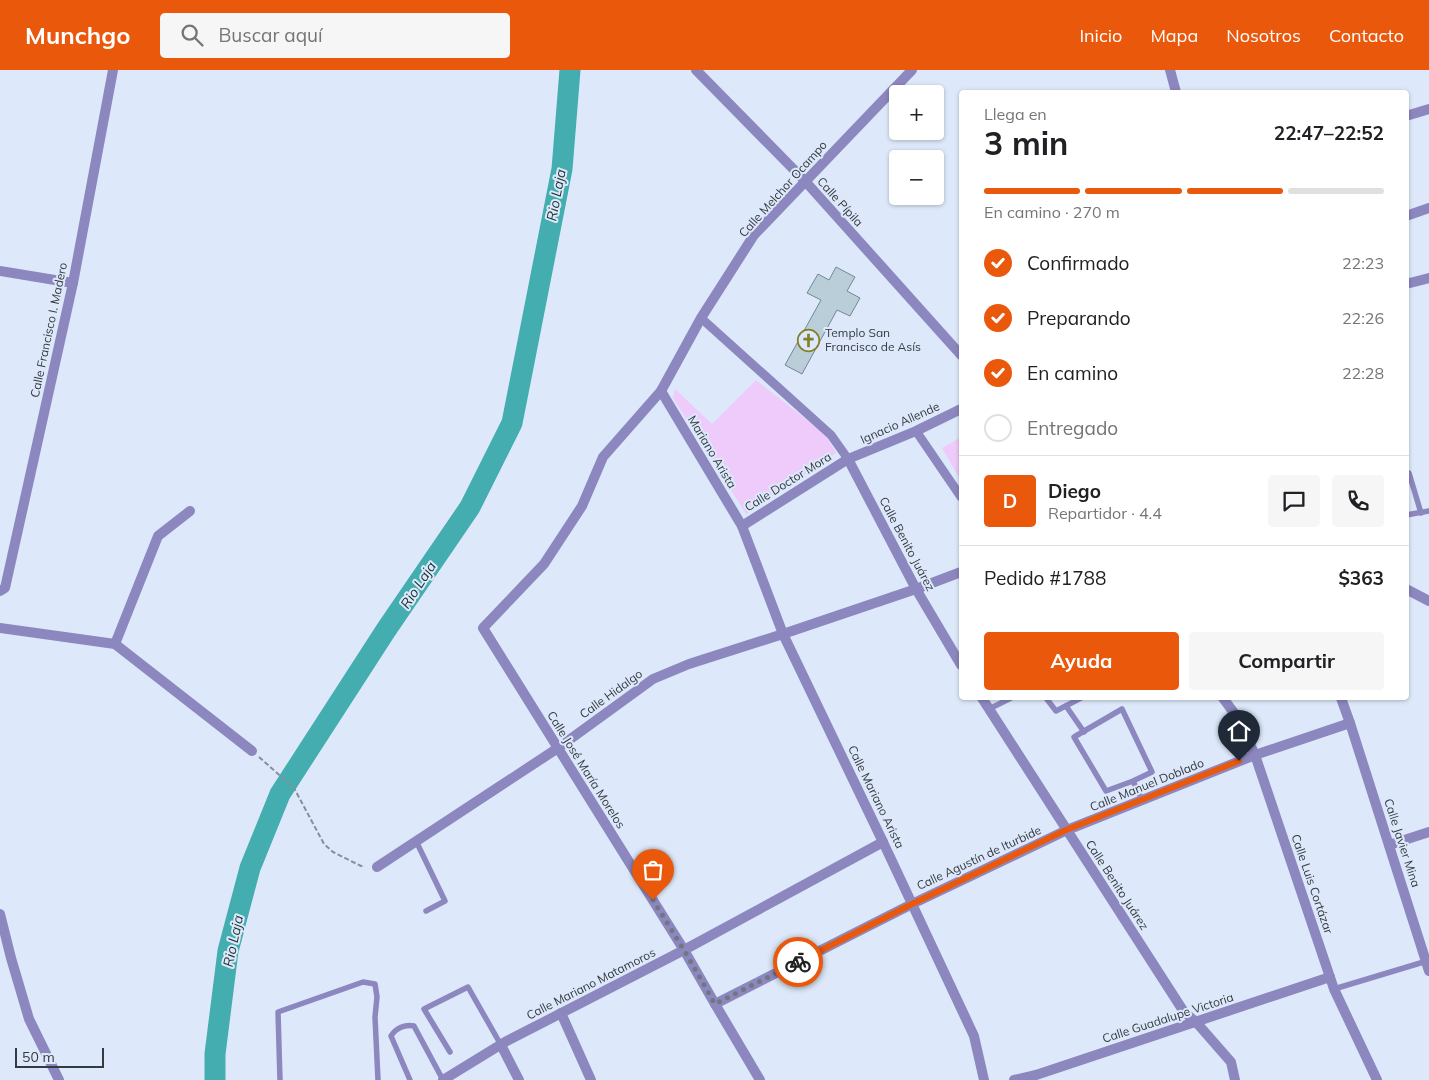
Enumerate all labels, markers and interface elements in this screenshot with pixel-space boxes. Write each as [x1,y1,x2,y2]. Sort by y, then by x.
search box [160,13,510,58]
text: Munchgo [25,20,130,50]
icon: search [178,21,206,49]
text: Buscar aquí [218,23,323,47]
text: Inicio [1079,24,1122,47]
text: Mapa [1150,24,1198,47]
text: Nosotros [1226,24,1301,47]
text: Contacto [1329,24,1404,47]
map controls [889,85,944,205]
button: + [889,85,944,140]
text: Llega en [984,104,1047,124]
text: 22:47–22:52 [1274,121,1384,145]
text: 3 min [984,123,1068,163]
street label: Calle Melchor Ocampo [735,137,830,240]
button: − [889,150,944,205]
water label: Rio Laja [542,168,570,222]
street label: Calle Pípila [814,174,866,229]
text: En camino · 270 m [984,202,1120,222]
icon: check [984,249,1012,277]
text: Confirmado [1027,251,1129,275]
text: 22:23 [1342,253,1384,273]
street label: Calle Francisco I. Madero [27,261,70,399]
icon: check [984,304,1012,332]
text: Preparando [1027,306,1131,330]
text: 22:26 [1342,308,1384,328]
place label: Templo San Francisco de Asís [825,325,921,354]
church icon: Templo San Francisco de Asís [797,328,821,352]
icon: check [984,359,1012,387]
text: En camino [1027,361,1118,385]
text: 22:28 [1342,363,1384,383]
street label: Ignacio Allende [858,398,942,447]
street label: Mariano Arista [685,413,740,491]
text: Entregado [1027,416,1118,440]
street label: Calle Doctor Mora [742,449,834,514]
button: chat [1268,475,1320,527]
button: phone [1332,475,1384,527]
text: Diego [1048,479,1101,503]
text: D [1003,489,1017,513]
street label: Calle Benito Juárez [876,494,939,593]
text: Repartidor · 4.4 [1048,503,1162,523]
water label: Rio Laja [396,558,440,612]
text: Pedido #1788 [984,566,1106,590]
text: $363 [1338,566,1384,590]
button: Ayuda [984,632,1179,690]
button: Compartir [1189,632,1384,690]
street label: Calle Hidalgo [576,666,645,721]
street label: Calle José María Morelos [544,708,629,831]
pin [1218,710,1260,761]
icon: home [1225,717,1253,745]
street label: Calle Mariano Arista [845,743,908,851]
street label: Calle Manuel Doblado [1088,755,1206,814]
street label: Calle Javier Mina [1381,797,1424,889]
street label: Calle Agustín de Iturbide [914,822,1044,893]
street label: Calle Luis Cortázar [1288,832,1337,936]
street label: Calle Benito Juárez [1083,837,1152,933]
pin [632,849,674,900]
icon: bag [639,856,667,884]
water label: Rio Laja [219,913,247,969]
courier [773,937,823,987]
street label: Calle Mariano Matamoros [524,944,658,1023]
icon: bike [784,948,812,976]
street label: Calle Guadalupe Victoria [1100,989,1235,1046]
scale bar [15,1045,104,1068]
text: 50 m [22,1048,55,1066]

